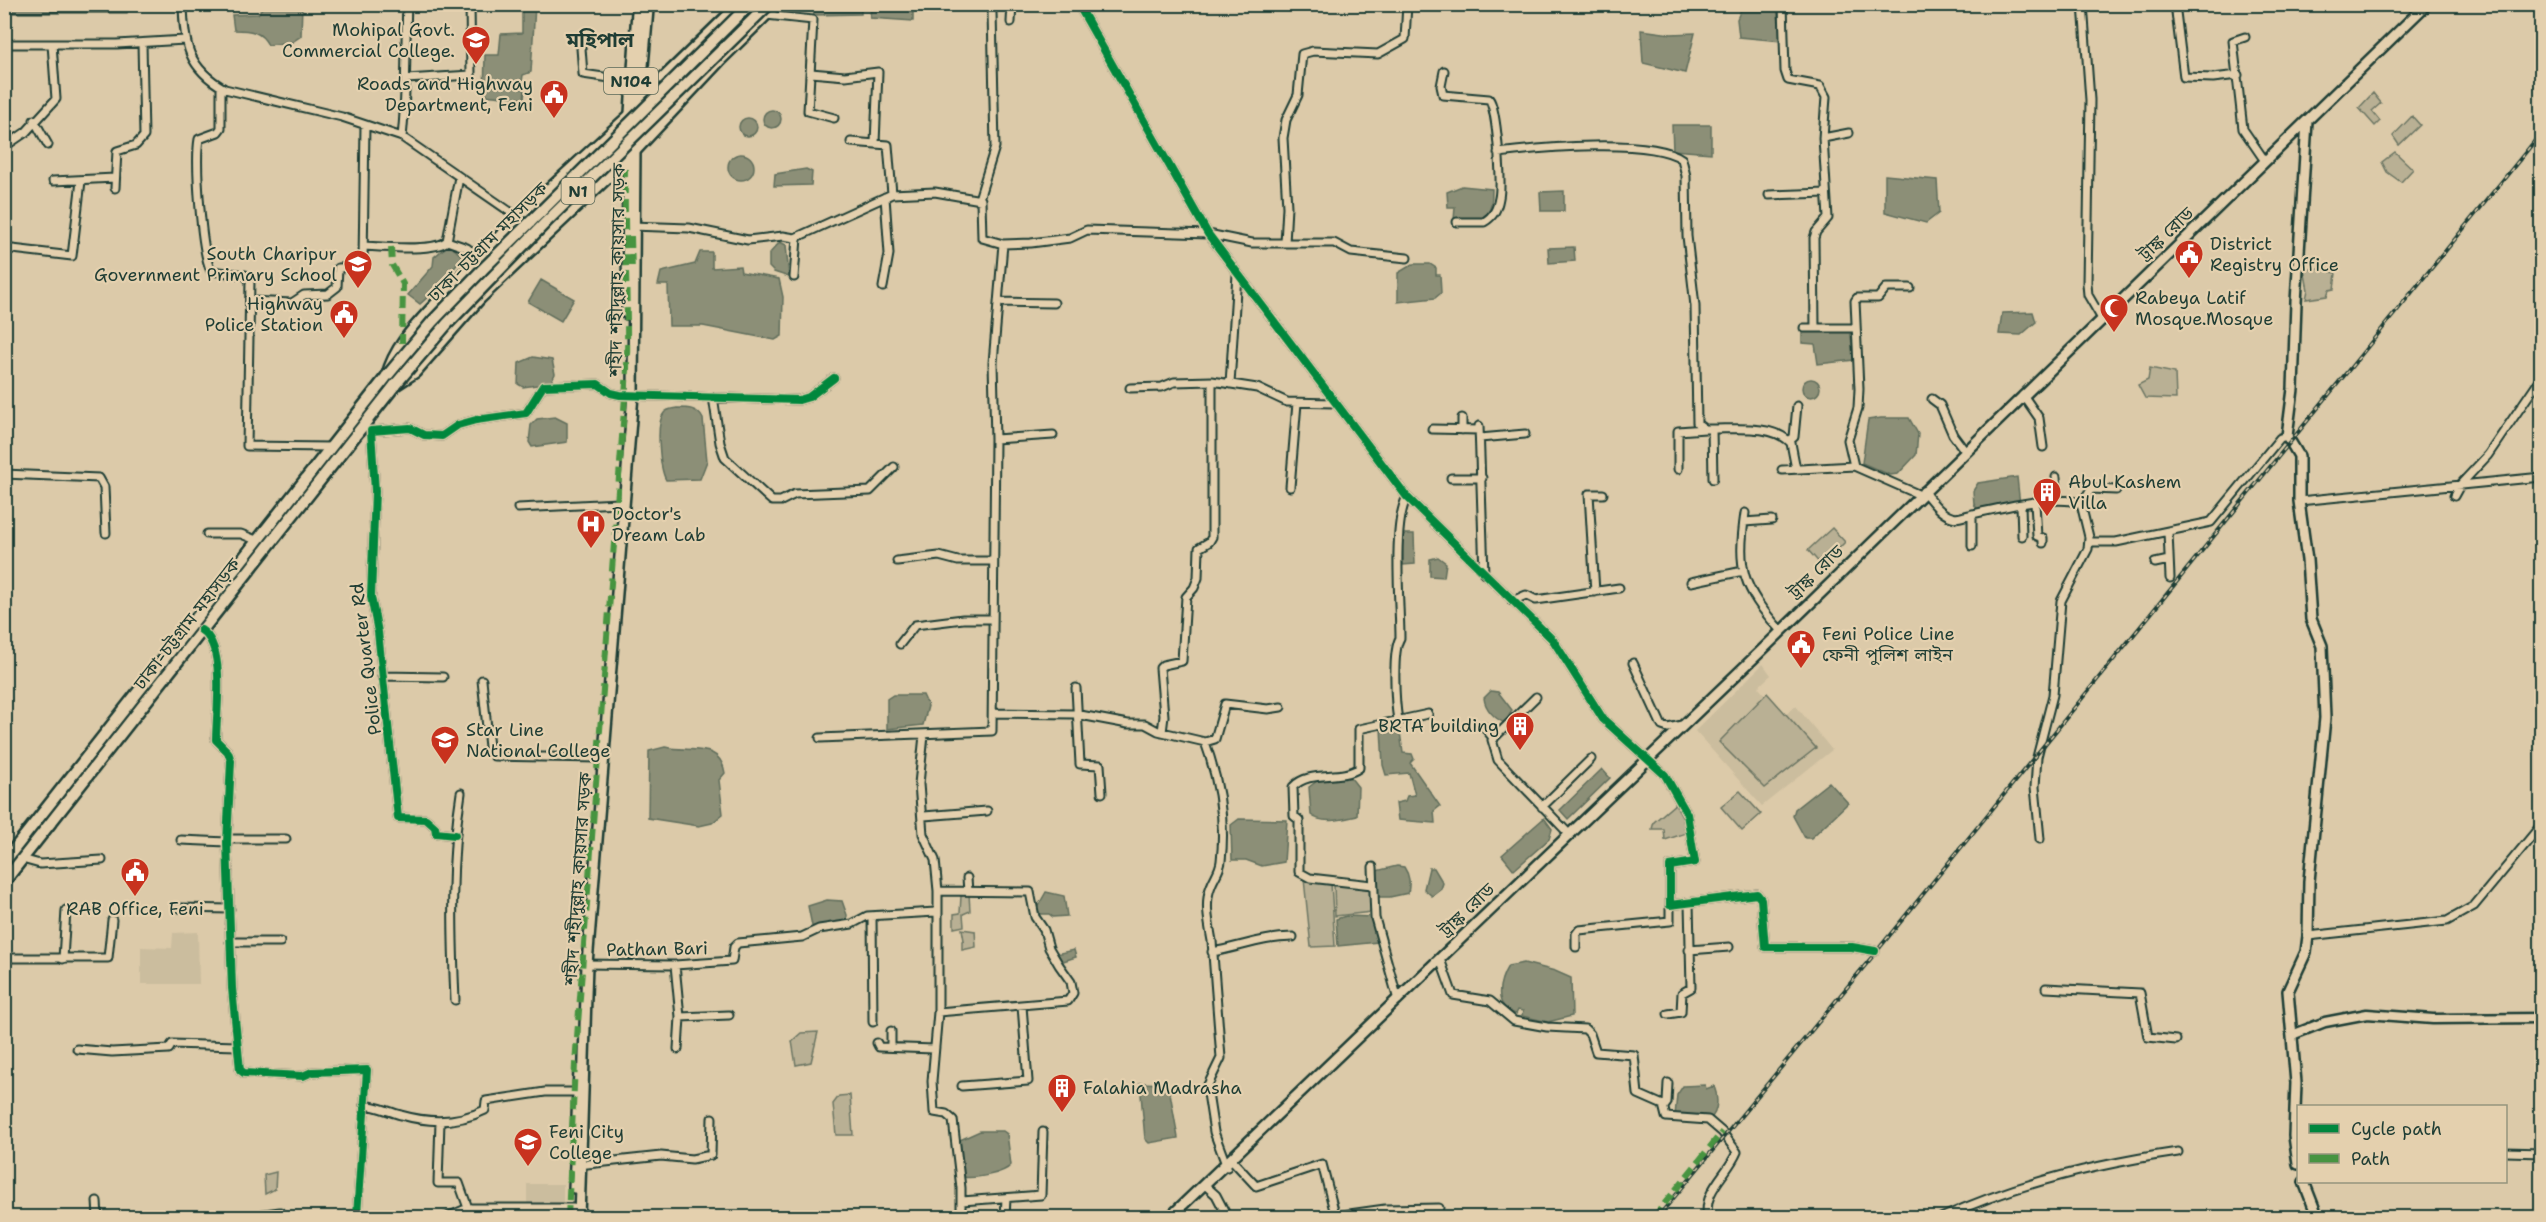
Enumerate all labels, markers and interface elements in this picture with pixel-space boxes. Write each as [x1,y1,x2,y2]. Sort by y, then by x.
place label: Mohipal Govt. Commercial College. [282,18,455,63]
school or university icon: Mohipal Govt. Commercial College. [460,24,492,66]
district label: মহিপাল [565,26,635,54]
road number: N104 [604,68,658,94]
place label: Roads and Highway Department, Feni [357,72,533,117]
public building icon: Roads and Highway Department, Feni [538,78,570,120]
street label: শহীদ শহীদুল্লাহ কায়সার সড়ক [603,162,631,378]
street label: ঢাকা-চট্টগ্রাম মহাসড়ক [422,176,554,308]
road number: N1 [562,178,594,204]
street label: ট্রাঙ্ক রোড [2132,202,2199,267]
place label: District Registry Office [2210,232,2339,277]
public building icon: District Registry Office [2173,238,2205,280]
place label: South Charipur Government Primary School [94,242,338,287]
school or university icon: South Charipur Government Primary School [342,248,374,290]
place label: Rabeya Latif Mosque.Mosque [2135,286,2273,331]
place label: Highway Police Station [205,292,323,337]
mosque icon: Rabeya Latif Mosque.Mosque [2098,292,2130,334]
public building icon: Highway Police Station [328,298,360,340]
place label: Abul Kashem Villa [2068,470,2181,515]
building icon: Abul Kashem Villa [2031,476,2063,518]
place label: Doctor's Dream Lab [612,502,706,547]
hospital icon: Doctor's Dream Lab [575,508,607,550]
street label: ট্রাঙ্ক রোড [1782,540,1849,605]
street label: ঢাকা-চট্টগ্রাম মহাসড়ক [127,553,246,696]
street label: Police Quarter Rd [345,581,387,737]
place label: Feni Police Line ফেনী পুলিশ লাইন [1822,622,1955,667]
public building icon: Feni Police Line ফেনী পুলিশ লাইন [1785,628,1817,670]
building icon: BRTA building [1504,710,1536,752]
place label: BRTA building [1378,714,1499,738]
place label: Star Line National College [466,718,611,763]
school or university icon: Star Line National College [429,724,461,766]
street label: শহীদ শহীদুল্লাহ কায়সার সড়ক [558,771,597,988]
public building icon: RAB Office, Feni [119,856,151,898]
street label: ট্রাঙ্ক রোড [1433,878,1500,943]
place label: RAB Office, Feni [66,897,204,921]
street label: Pathan Bari [606,936,708,962]
building icon: Falahia Madrasha [1046,1072,1078,1114]
place label: Falahia Madrasha [1083,1076,1242,1100]
legend [2297,1105,2507,1183]
text: Cycle path [2351,1117,2442,1141]
place label: Feni City College [549,1120,624,1165]
school or university icon: Feni City College [512,1126,544,1168]
text: Path [2351,1147,2390,1171]

